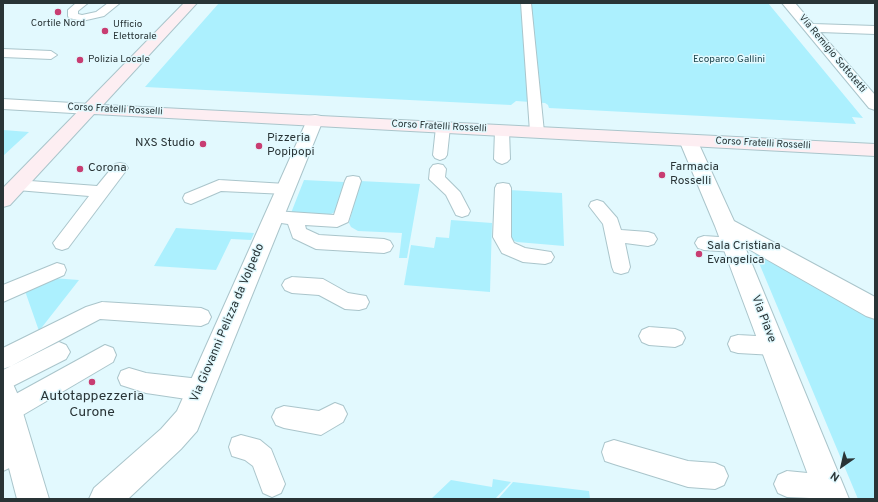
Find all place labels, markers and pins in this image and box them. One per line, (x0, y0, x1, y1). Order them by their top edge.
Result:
marker: Cortile Nord (53, 7, 63, 17)
place label: Cortile Nord (31, 18, 85, 30)
place label: Ufficio Elettorale (113, 19, 157, 42)
marker: Ufficio Elettorale (100, 26, 110, 36)
place label: Polizia Locale (88, 54, 150, 66)
marker: Polizia Locale (75, 55, 85, 65)
place label: Pizzeria Popipopi (267, 132, 314, 160)
place label: NXS Studio (135, 137, 195, 151)
marker: NXS Studio (198, 139, 208, 149)
marker: Pizzeria Popipopi (254, 141, 264, 151)
place label: Farmacia Rosselli (670, 161, 719, 189)
place label: Corona (88, 162, 127, 176)
marker: Corona (75, 164, 85, 174)
marker: Farmacia Rosselli (657, 170, 667, 180)
place label: Sala Cristiana Evangelica (707, 240, 781, 268)
marker: Sala Cristiana Evangelica (694, 249, 704, 259)
marker: Autotappezzeria Curone (87, 377, 97, 387)
place label: Autotappezzeria Curone (40, 389, 144, 422)

